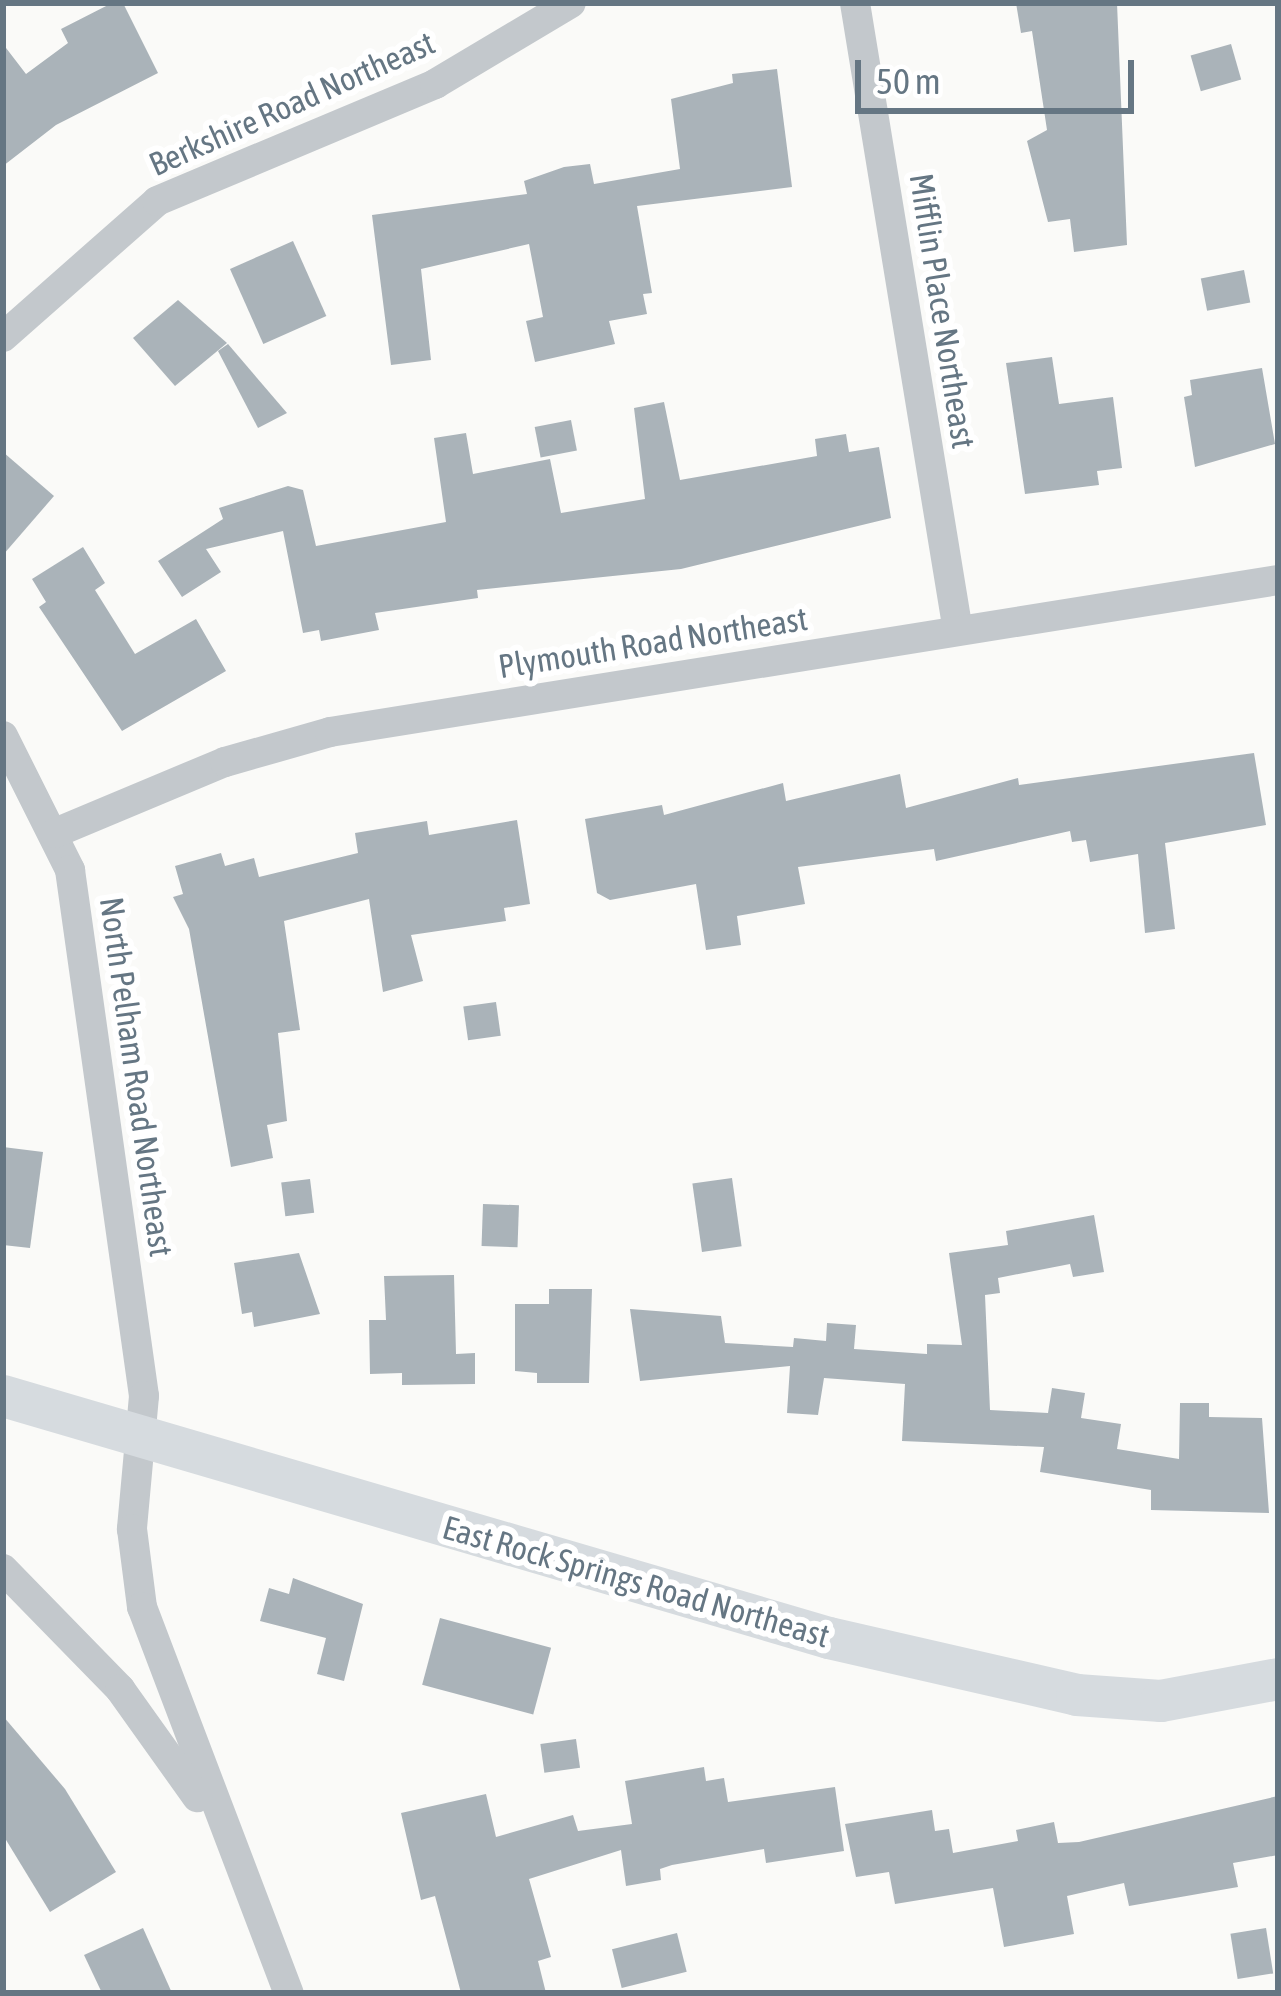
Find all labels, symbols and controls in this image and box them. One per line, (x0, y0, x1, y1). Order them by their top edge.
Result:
street label: Berkshire Road Northeast (143, 23, 441, 185)
scale bar (861, 36, 1140, 110)
text: 50 m (876, 60, 941, 102)
street label: Mifflin Place Northeast (901, 171, 983, 451)
street label: Plymouth Road Northeast (496, 599, 810, 687)
street label: North Pelham Road Northeast (91, 895, 181, 1259)
street label: East Rock Springs Road Northeast (438, 1508, 834, 1656)

